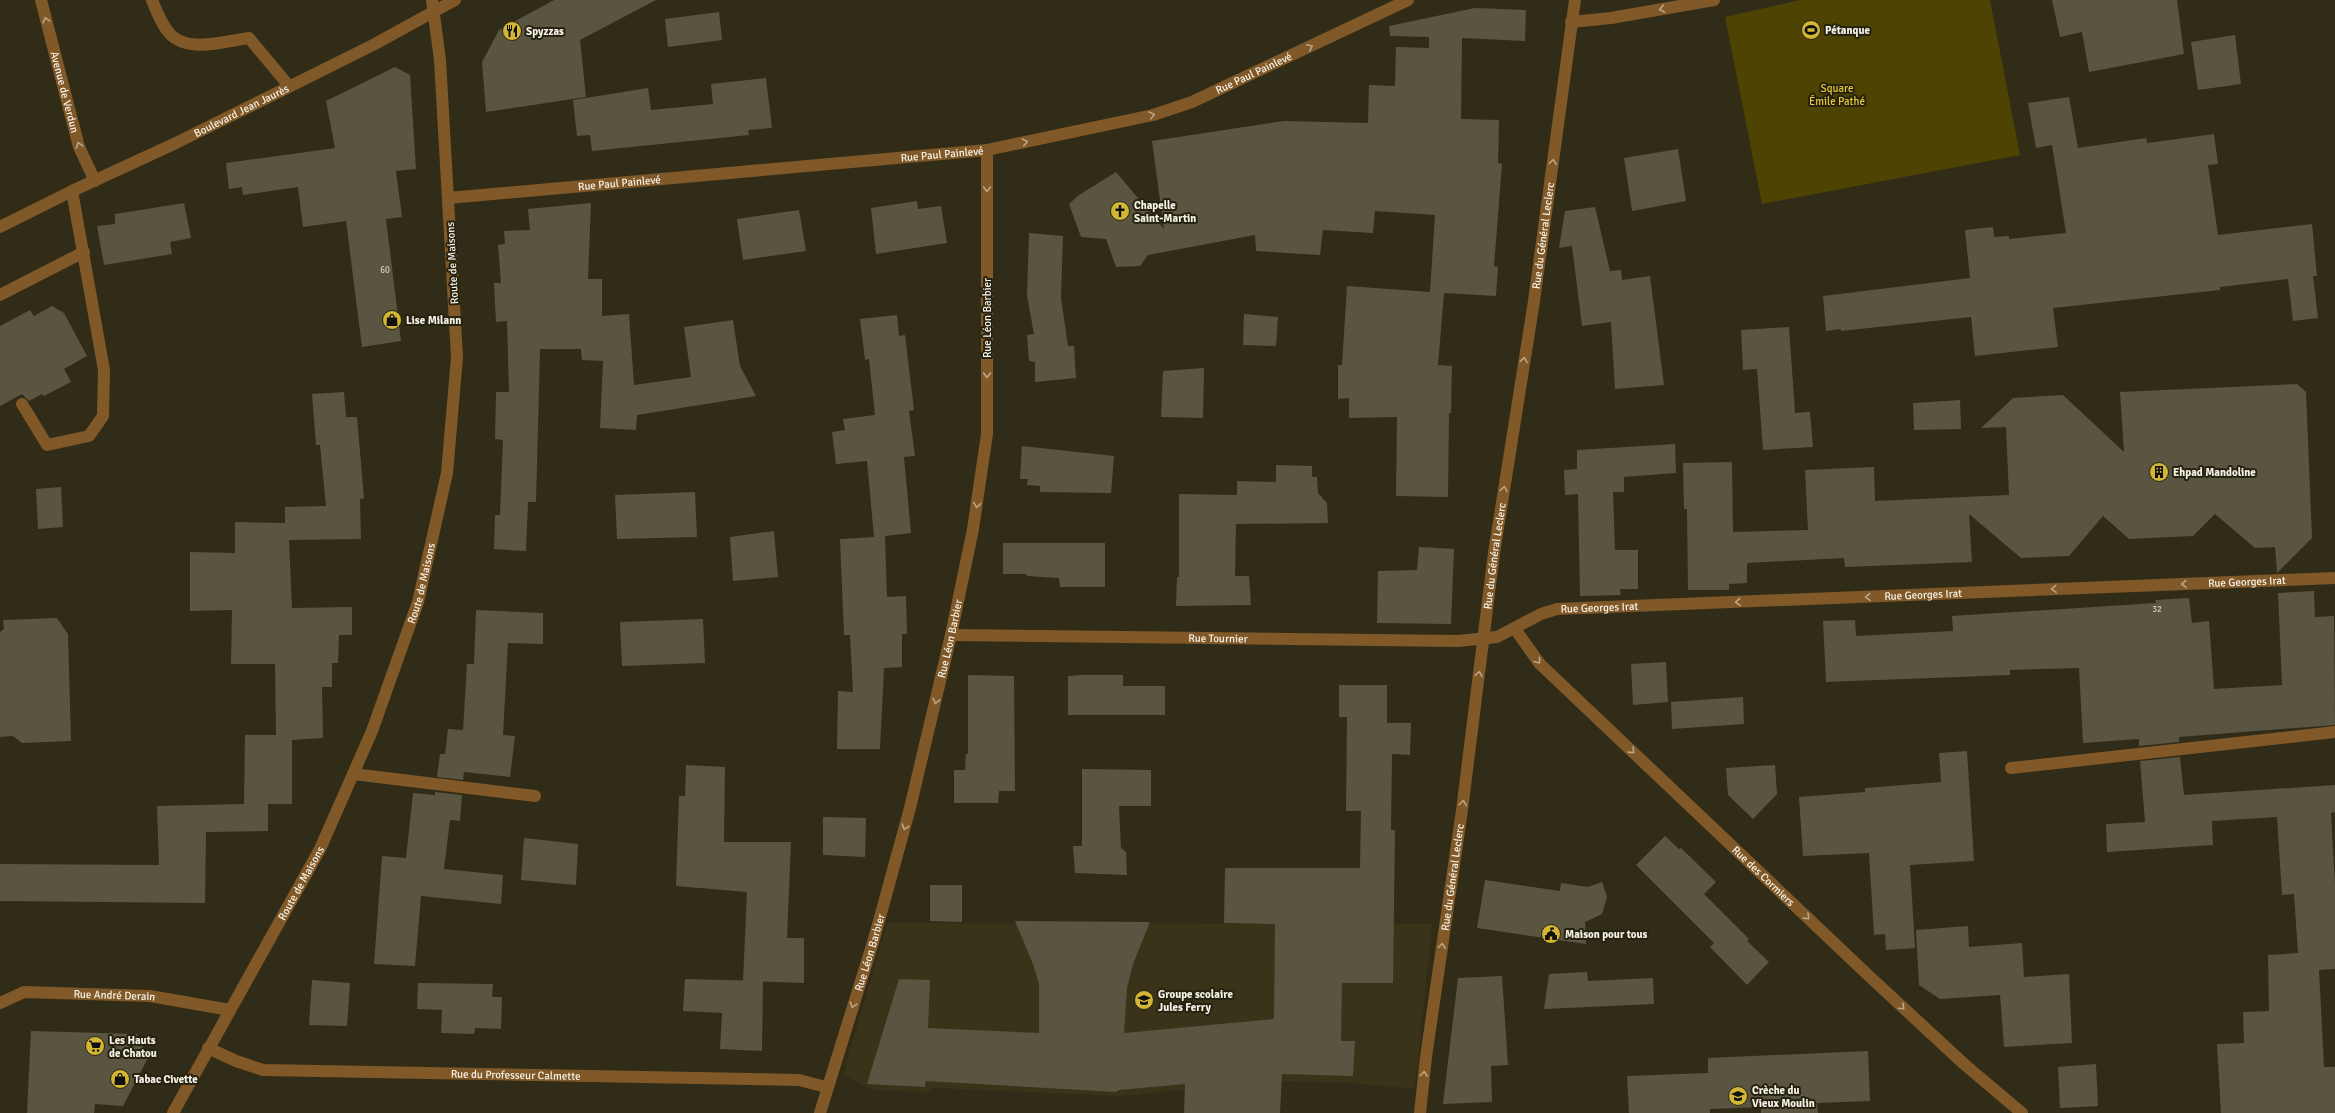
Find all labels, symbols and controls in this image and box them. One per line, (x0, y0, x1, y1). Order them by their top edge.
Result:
one-way arrow (1659, 5, 1665, 13)
one-way arrow (43, 16, 51, 23)
sports icon: Pétanque (1800, 19, 1822, 41)
restaurant icon: Spyzzas (501, 20, 523, 42)
place label: Pétanque (1825, 24, 1870, 37)
place label: Spyzzas (526, 25, 564, 38)
one-way arrow (1306, 44, 1313, 52)
street label: Avenue de Verdun (48, 50, 81, 134)
street label: Rue Paul Painlevé (1213, 50, 1294, 97)
street label: Boulevard Jean Jaurès (192, 82, 291, 140)
park label: Square Émile Pathé (1809, 82, 1865, 108)
one-way arrow (1149, 111, 1156, 119)
one-way arrow (1022, 138, 1028, 147)
one-way arrow (75, 142, 84, 149)
street label: Rue Paul Painlevé (900, 144, 984, 165)
one-way arrow (1548, 159, 1557, 166)
street label: Rue Paul Painlevé (577, 173, 661, 193)
street label: Rue du Général Leclerc (1530, 181, 1557, 290)
one-way arrow (983, 186, 991, 192)
place label: Chapelle Saint-Martin (1134, 199, 1196, 225)
church icon: Chapelle Saint-Martin (1109, 200, 1131, 222)
street label: Route de Maisons (444, 221, 461, 304)
house number: 60 (380, 265, 390, 276)
street label: Rue Léon Barbier (981, 278, 994, 358)
shop icon: Lise Milann (381, 309, 403, 331)
place label: Lise Milann (406, 314, 461, 327)
one-way arrow (1519, 357, 1528, 363)
one-way arrow (983, 372, 991, 378)
building icon: Ehpad Mandoline (2148, 461, 2170, 483)
place label: Ehpad Mandoline (2173, 466, 2256, 479)
one-way arrow (1499, 486, 1508, 492)
one-way arrow (973, 502, 982, 508)
street label: Rue du Général Leclerc (1481, 502, 1509, 610)
street label: Route de Maisons (405, 542, 438, 625)
street label: Rue Georges Irat (2208, 574, 2286, 590)
one-way arrow (2181, 579, 2187, 588)
one-way arrow (2051, 585, 2057, 593)
street label: Rue Georges Irat (1884, 587, 1962, 603)
one-way arrow (1865, 592, 1871, 601)
street label: Rue Léon Barbier (935, 598, 965, 679)
one-way arrow (1735, 598, 1741, 606)
street label: Rue Georges Irat (1560, 600, 1639, 616)
house number: 32 (2152, 604, 2162, 615)
street label: Rue Tournier (1188, 632, 1248, 646)
one-way arrow (1534, 656, 1541, 663)
one-way arrow (1474, 671, 1483, 677)
one-way arrow (932, 697, 940, 704)
one-way arrow (1627, 746, 1635, 754)
one-way arrow (1458, 800, 1467, 806)
one-way arrow (901, 823, 910, 830)
street label: Rue du Général Leclerc (1438, 823, 1467, 932)
street label: Route de Maisons (276, 844, 327, 923)
street label: Rue des Cormiers (1729, 844, 1797, 909)
street label: Rue Léon Barbier (852, 912, 888, 993)
one-way arrow (1802, 913, 1810, 920)
public building icon: Maison pour tous (1540, 923, 1562, 945)
place label: Maison pour tous (1565, 928, 1647, 941)
one-way arrow (1437, 942, 1446, 949)
street label: Rue André Derain (73, 988, 156, 1004)
place label: Groupe scolaire Jules Ferry (1158, 988, 1233, 1014)
school or university icon: Groupe scolaire Jules Ferry (1133, 989, 1155, 1011)
one-way arrow (849, 1002, 858, 1009)
one-way arrow (1897, 1002, 1905, 1009)
place label: Les Hauts de Chatou (109, 1034, 157, 1060)
supermarket icon: Les Hauts de Chatou (84, 1035, 106, 1057)
shop icon: Tabac Civette (109, 1068, 131, 1090)
street label: Rue du Professeur Calmette (451, 1068, 581, 1083)
one-way arrow (1419, 1071, 1428, 1077)
place label: Tabac Civette (134, 1073, 198, 1086)
place label: Crèche du Vieux Moulin (1752, 1084, 1815, 1110)
school or university icon: Crèche du Vieux Moulin (1727, 1085, 1749, 1107)

